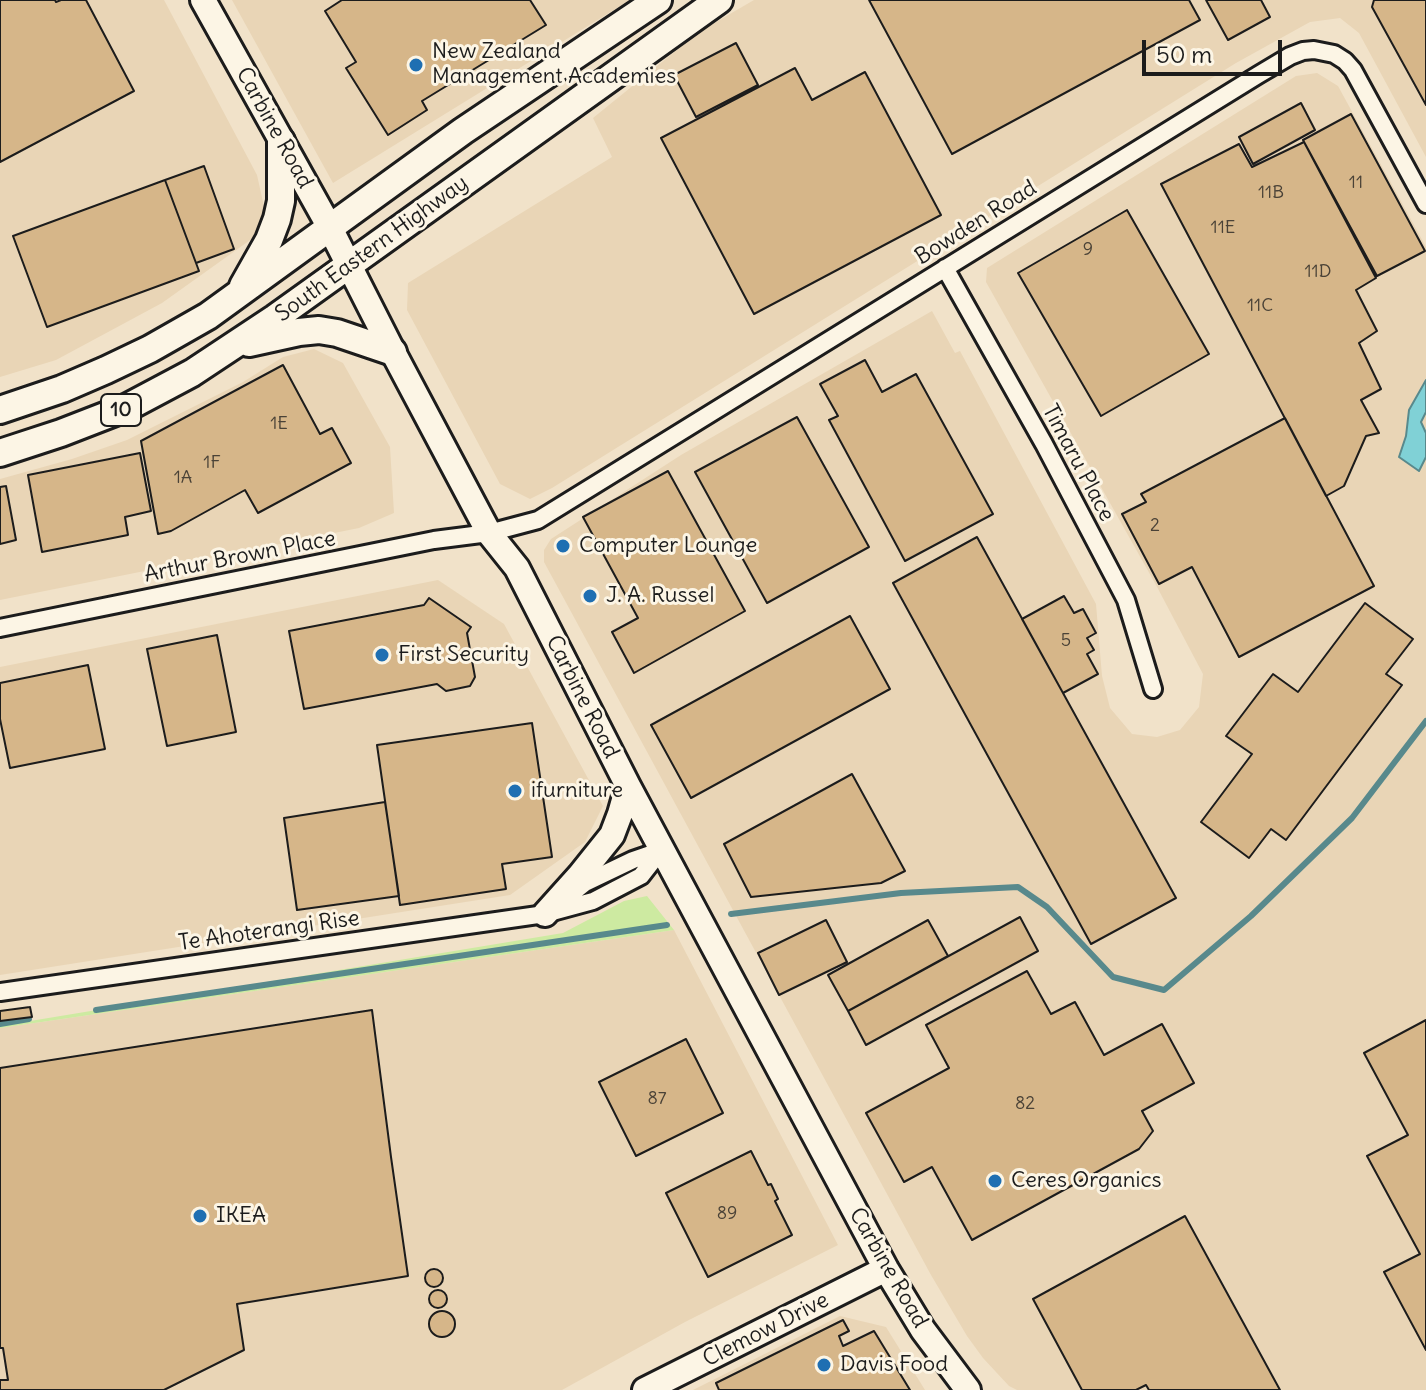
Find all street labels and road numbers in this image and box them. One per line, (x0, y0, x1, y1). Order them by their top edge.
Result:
street label: Carbine Road (230, 63, 318, 193)
street label: South Eastern Highway (271, 170, 473, 328)
street label: Bowden Road (910, 175, 1042, 271)
road number: 10 (101, 394, 141, 426)
street label: Timaru Place (1036, 400, 1120, 526)
street label: Arthur Brown Place (142, 526, 338, 588)
street label: Carbine Road (540, 631, 624, 763)
street label: Te Ahoterangi Rise (177, 905, 361, 957)
street label: Carbine Road (843, 1203, 933, 1333)
street label: Clemow Drive (699, 1287, 833, 1373)

